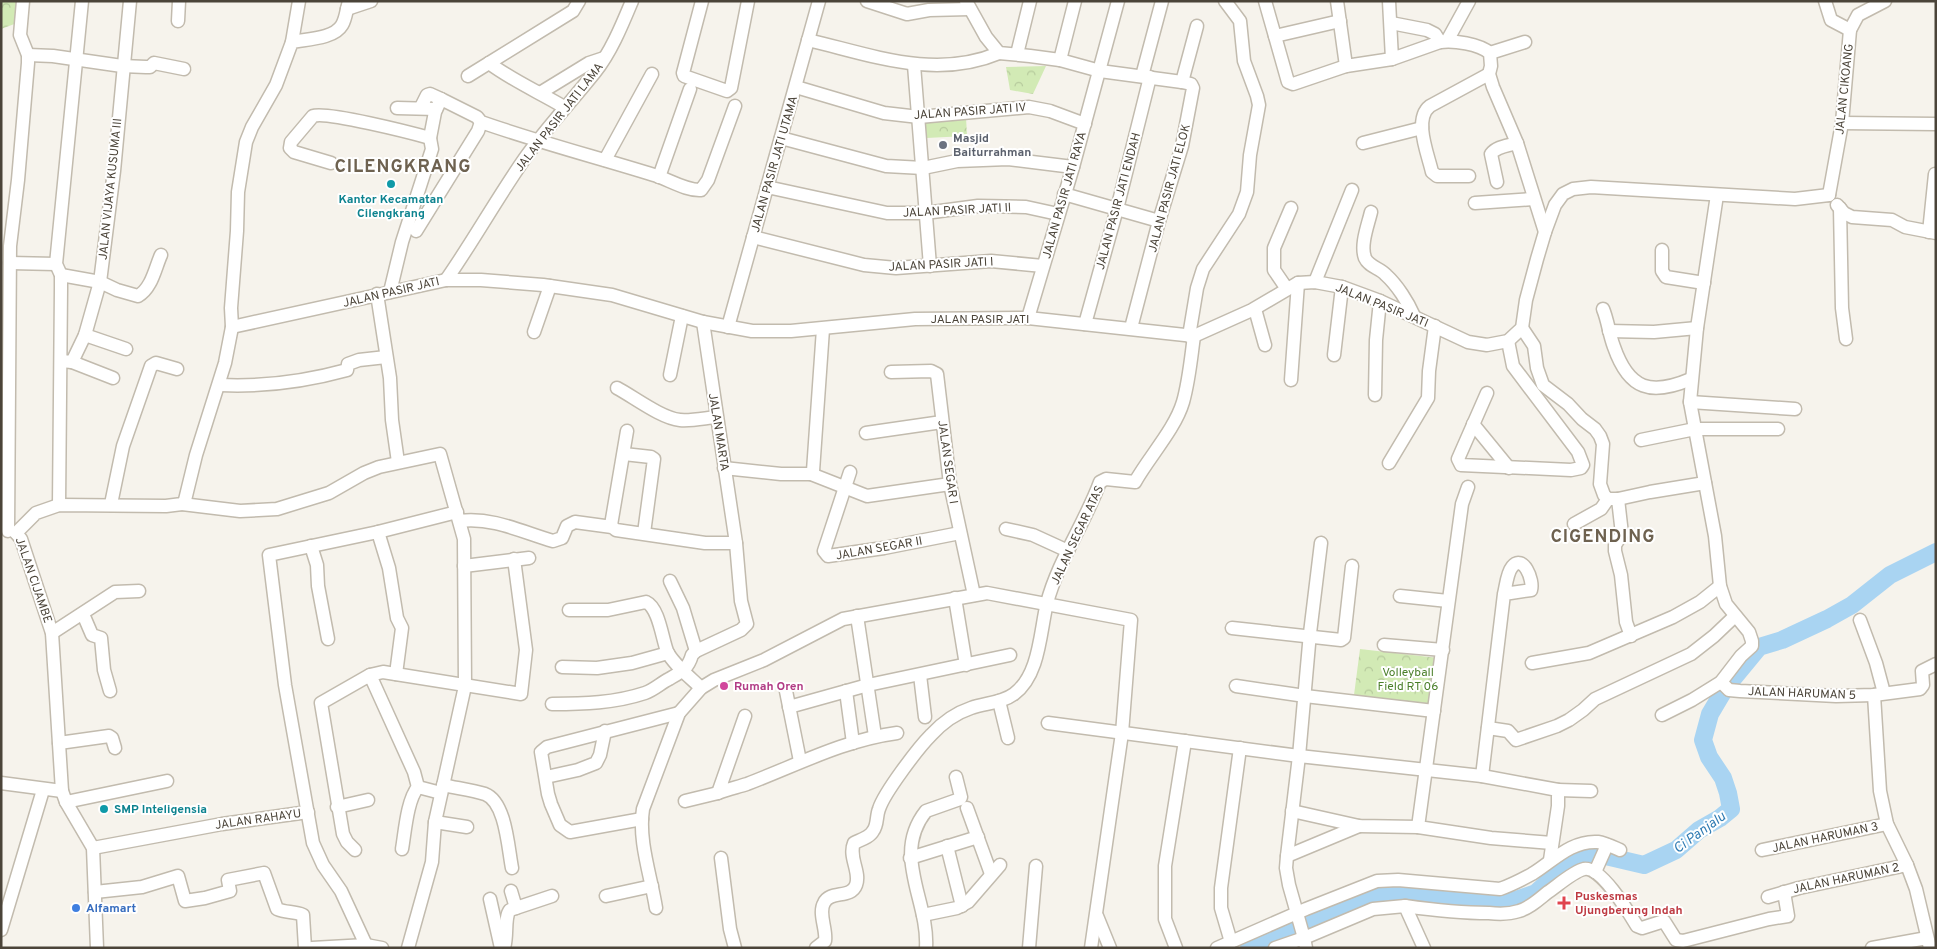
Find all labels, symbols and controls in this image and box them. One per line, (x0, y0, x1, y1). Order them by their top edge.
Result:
street label: JALAN CIKOANG (1832, 43, 1858, 135)
street label: JALAN PASIR JATI LAMA (512, 60, 607, 175)
street label: JALAN PASIR JATI UTAMA (748, 94, 802, 234)
street label: JALAN PASIR JATI IV (913, 100, 1027, 124)
street label: JALAN VIJAYA KUSUMA III (96, 117, 126, 261)
street label: JALAN PASIR JATI ELOK (1145, 122, 1195, 254)
street label: JALAN PASIR JATI RAYA (1039, 130, 1091, 261)
place label: Masjid Baiturrahman (953, 131, 1031, 161)
street label: JALAN PASIR JATI ENDAH (1093, 131, 1145, 272)
marker: Masjid Baiturrahman (937, 139, 949, 151)
district label: CILENGKRANG (335, 156, 471, 179)
marker: Kantor Kecamatan Cilengkrang (385, 178, 397, 190)
place label: Kantor Kecamatan Cilengkrang (339, 192, 443, 222)
street label: JALAN PASIR JATI II (902, 200, 1012, 222)
street label: JALAN PASIR JATI I (888, 254, 994, 276)
street label: JALAN PASIR JATI (341, 274, 441, 312)
street label: JALAN PASIR JATI (1333, 280, 1430, 332)
street label: JALAN PASIR JATI (931, 312, 1029, 328)
street label: JALAN MARTA (704, 392, 732, 472)
street label: JALAN SEGAR I (933, 419, 961, 505)
street label: JALAN SEGAR ATAS (1048, 483, 1108, 588)
district label: CIGENDING (1550, 526, 1656, 549)
street label: JALAN SEGAR II (835, 533, 924, 564)
street label: JALAN CIJAMBE (11, 535, 55, 625)
park label: Volleyball Field RT 06 (1378, 665, 1438, 695)
place label: Rumah Oren (734, 679, 804, 695)
marker: Rumah Oren (718, 680, 730, 692)
street label: JALAN HARUMAN 5 (1748, 684, 1856, 704)
place label: SMP Inteligensia (114, 802, 207, 818)
marker: SMP Inteligensia (98, 803, 110, 815)
street label: JALAN RAHAYU (214, 806, 302, 834)
water label: Ci Panjalu (1670, 808, 1730, 858)
street label: JALAN HARUMAN 3 (1771, 819, 1880, 857)
street label: JALAN HARUMAN 2 (1792, 860, 1901, 898)
place label: Puskesmas Ujungberung Indah (1575, 889, 1683, 919)
marker: Puskesmas Ujungberung Indah (1557, 896, 1571, 910)
place label: Alfamart (86, 901, 136, 917)
marker: Alfamart (70, 902, 82, 914)

